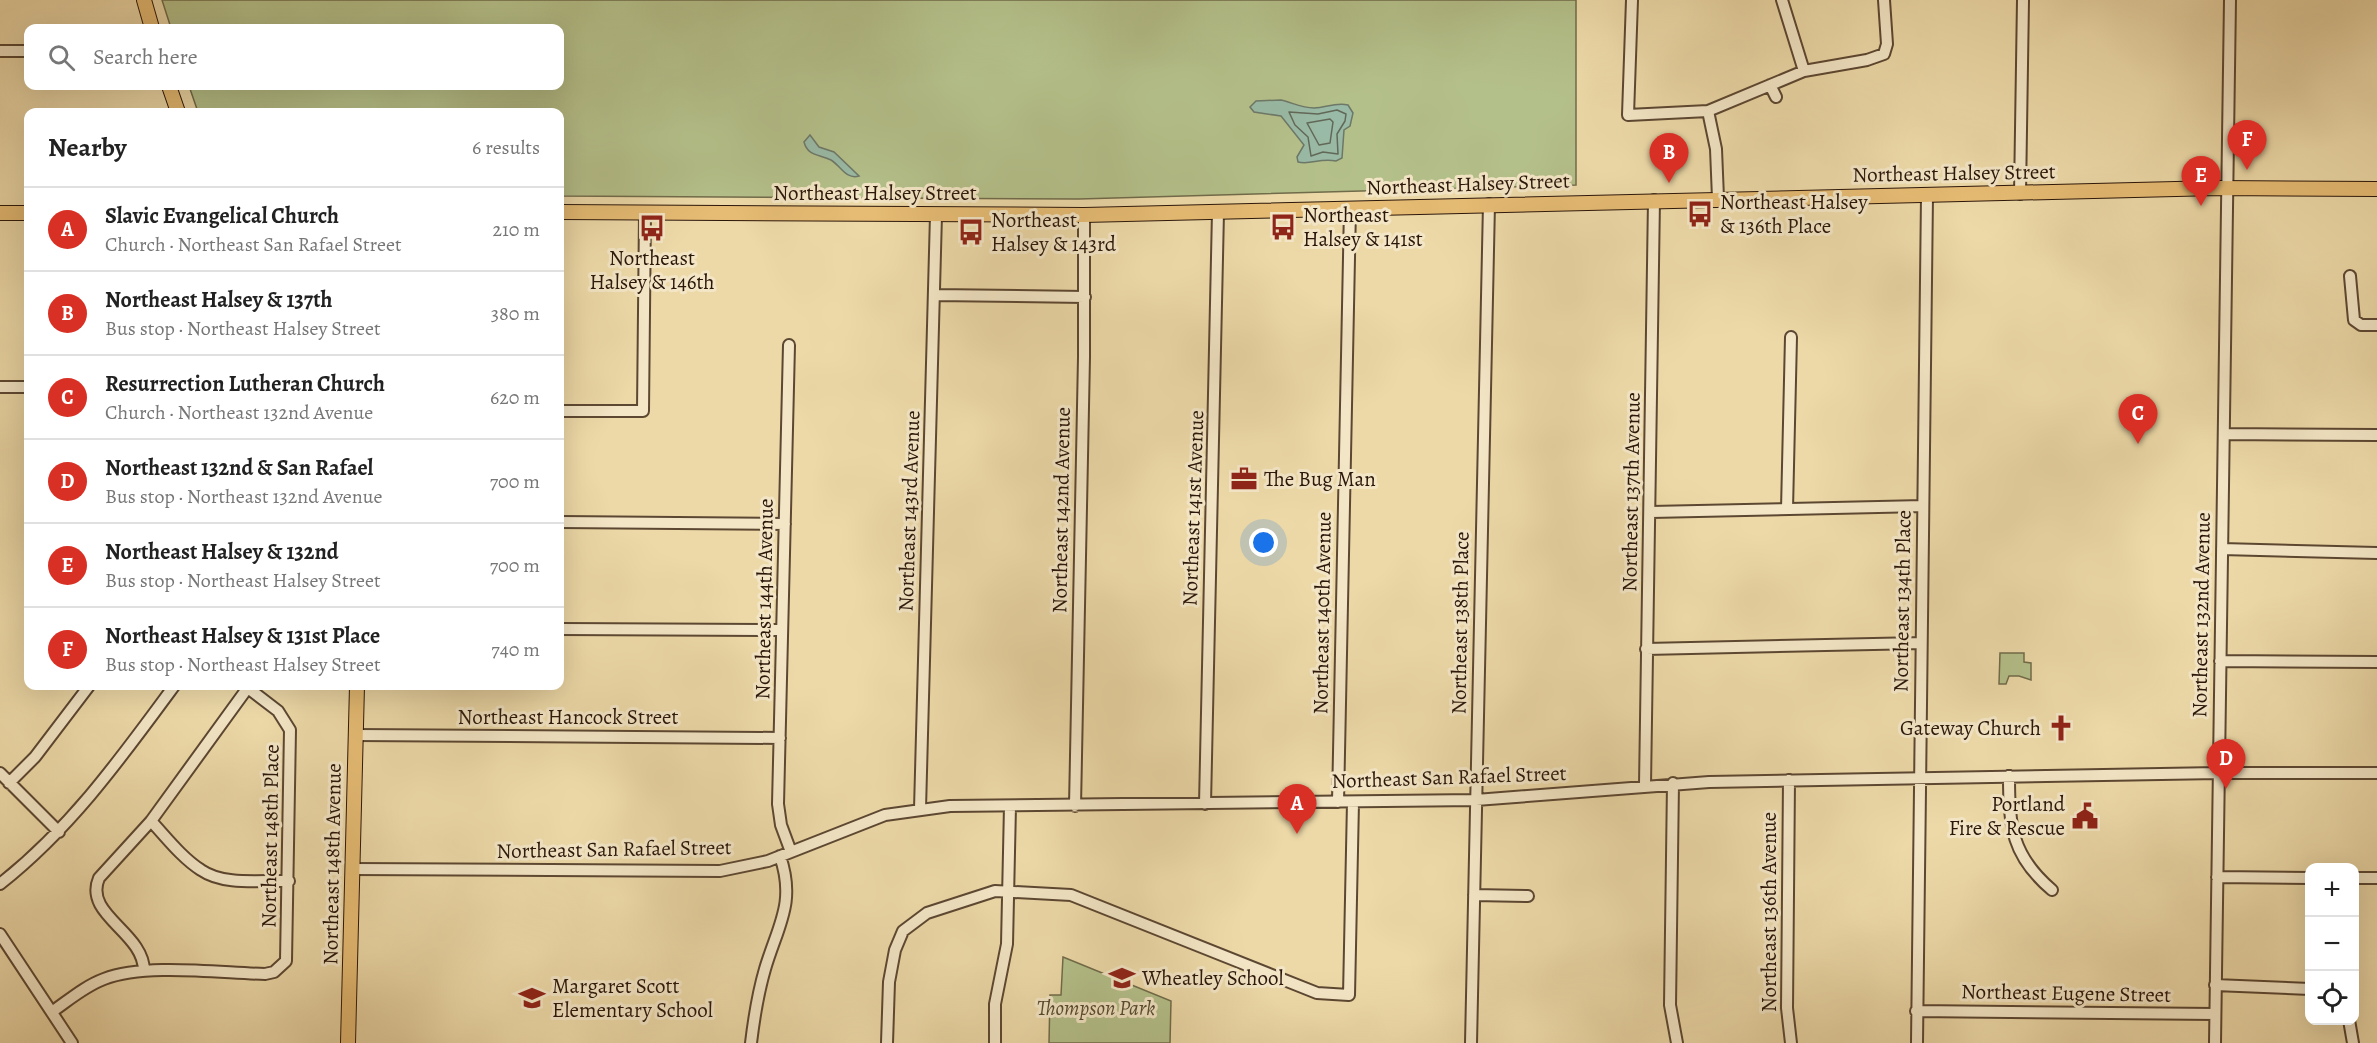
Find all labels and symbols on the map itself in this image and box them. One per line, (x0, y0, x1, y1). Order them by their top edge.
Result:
pin: F (2228, 120, 2266, 170)
pin: B (1650, 134, 1688, 183)
pin: E (2182, 156, 2220, 206)
street label: Northeast Halsey Street (1852, 157, 2056, 189)
street label: Northeast Halsey Street (1366, 166, 1570, 202)
street label: Northeast Halsey Street (773, 179, 977, 207)
place label: Northeast Halsey & 136th Place (1720, 188, 1868, 240)
bus stop icon: Northeast Halsey & 136th Place (1685, 199, 1715, 229)
place label: Northeast Halsey & 141st (1303, 201, 1423, 253)
place label: Northeast Halsey & 143rd (991, 206, 1117, 258)
bus stop icon: Northeast Halsey & 141st (1268, 212, 1298, 242)
bus stop icon: Northeast Halsey & 146th (637, 213, 667, 243)
bus stop icon: Northeast Halsey & 143rd (956, 217, 986, 247)
place label: Northeast Halsey & 146th (589, 244, 715, 296)
street label: Northeast 137th Avenue (1615, 392, 1647, 592)
pin: C (2118, 394, 2158, 444)
street label: Northeast 142nd Avenue (1045, 407, 1077, 613)
street label: Northeast 143rd Avenue (891, 410, 927, 612)
street label: Northeast 141st Avenue (1176, 410, 1210, 606)
office icon: The Bug Man (1229, 464, 1259, 494)
place label: The Bug Man (1264, 465, 1376, 493)
street label: Northeast 144th Avenue (748, 498, 780, 700)
street label: Northeast 134th Place (1886, 510, 1918, 692)
street label: Northeast 140th Avenue (1306, 511, 1338, 715)
street label: Northeast 132nd Avenue (2185, 512, 2217, 718)
your location (1249, 528, 1278, 557)
street label: Northeast 138th Place (1444, 531, 1476, 715)
street label: Northeast Hancock Street (458, 703, 679, 731)
church icon: Gateway Church (2046, 713, 2076, 743)
place label: Gateway Church (1900, 714, 2041, 742)
pin: D (2206, 740, 2246, 789)
street label: Northeast 148th Place (254, 744, 286, 928)
street label: Northeast San Rafael Street (1331, 759, 1567, 795)
street label: Northeast 148th Avenue (316, 763, 348, 965)
pin: A (1278, 784, 1316, 834)
place label: Portland Fire & Rescue (1949, 790, 2066, 842)
public building icon: Portland Fire & Rescue (2070, 801, 2100, 831)
street label: Northeast 136th Avenue (1755, 812, 1783, 1012)
street label: Northeast San Rafael Street (496, 833, 732, 865)
school or university icon: Wheatley School (1107, 963, 1137, 993)
place label: Wheatley School (1141, 964, 1284, 992)
place label: Margaret Scott Elementary School (552, 972, 713, 1024)
street label: Northeast Eugene Street (1961, 977, 2171, 1009)
school or university icon: Margaret Scott Elementary School (517, 983, 547, 1013)
park label: Thompson Park (1037, 994, 1155, 1022)

